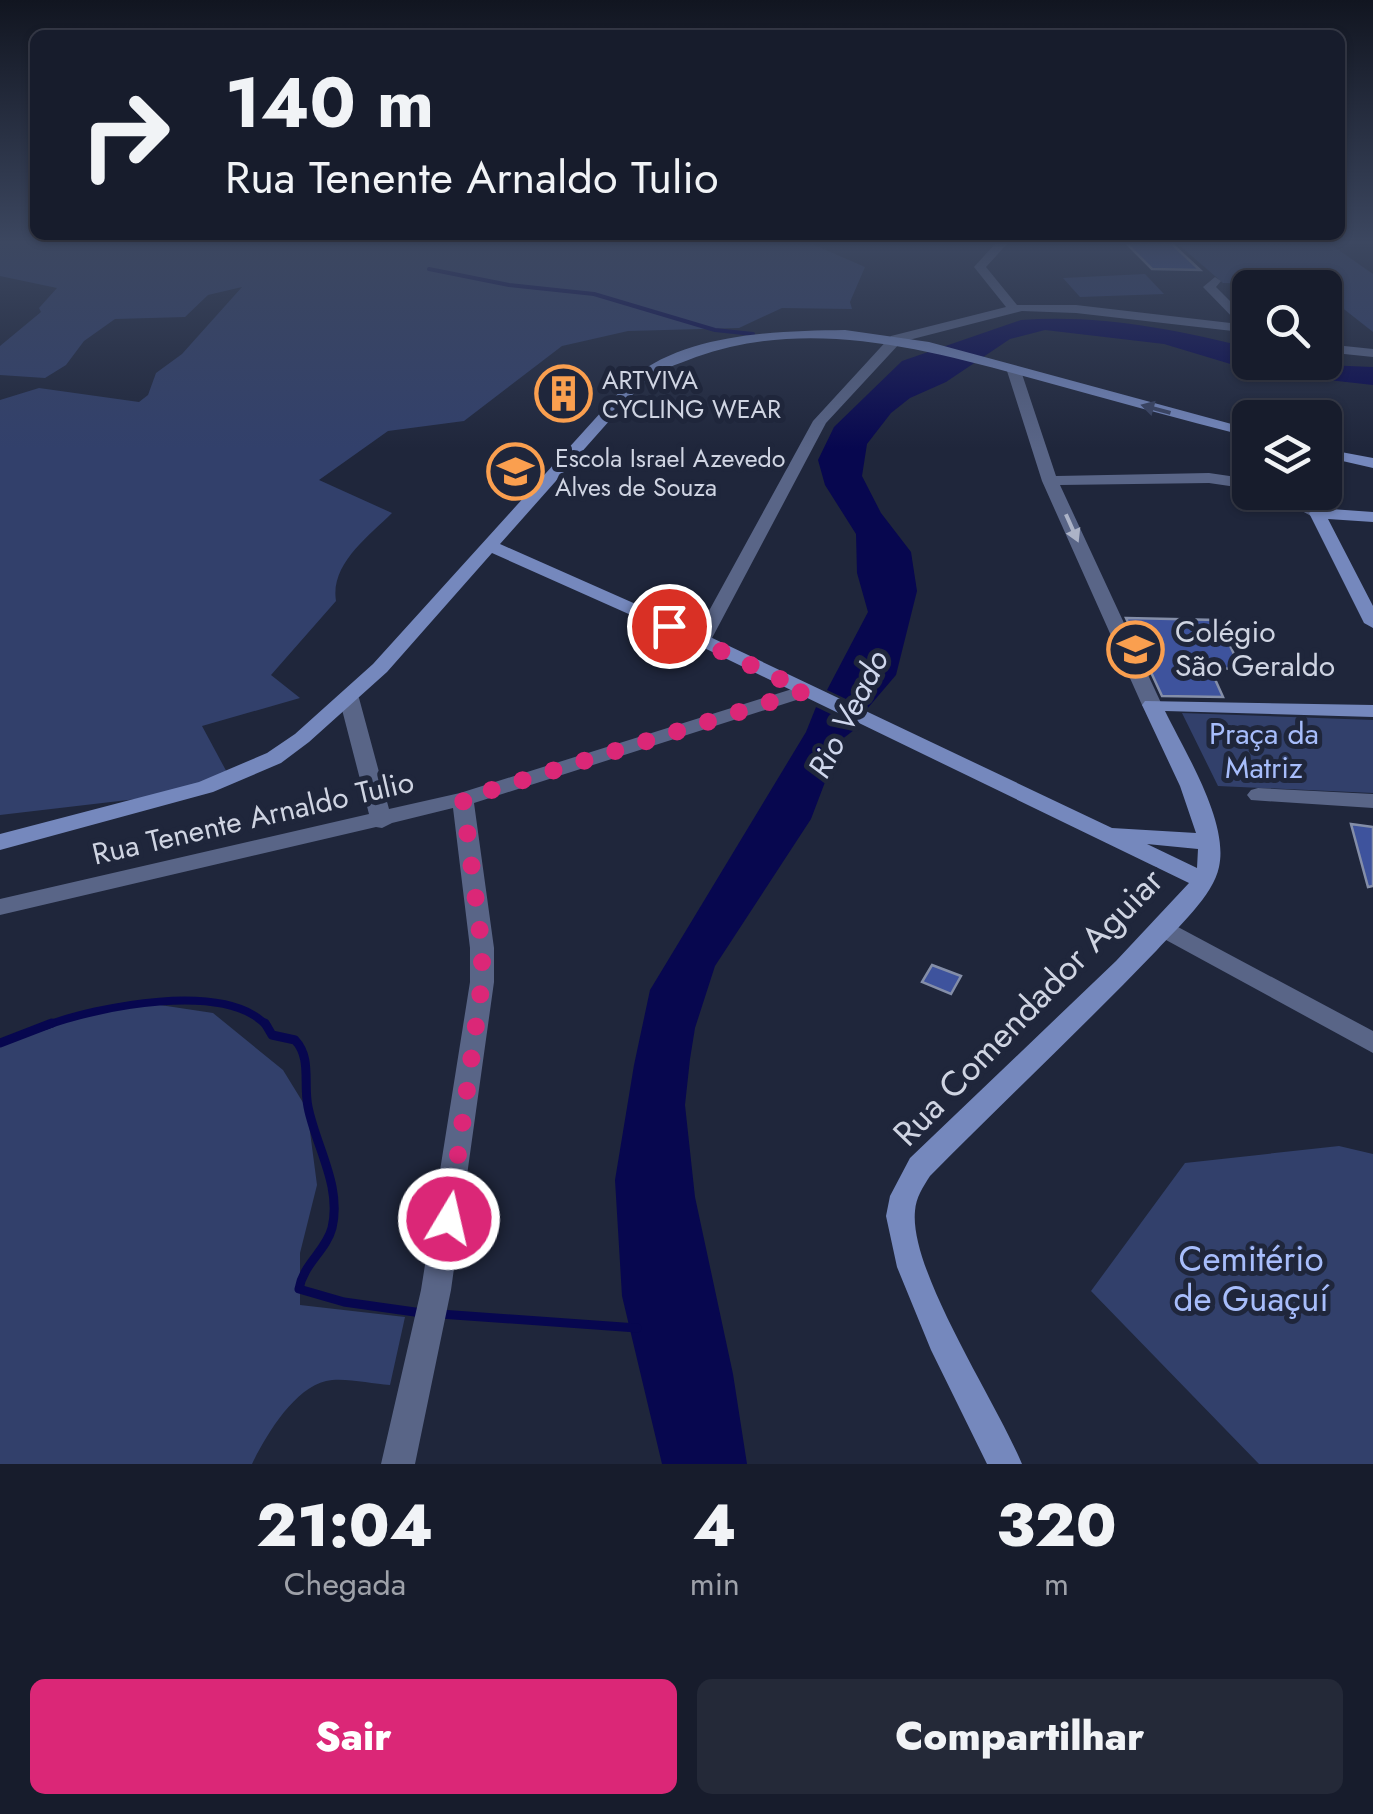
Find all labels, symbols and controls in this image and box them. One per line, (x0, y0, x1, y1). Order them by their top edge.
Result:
text: 140 m (225, 52, 434, 153)
icon: right (60, 70, 190, 200)
text: Rua Tenente Arnaldo Tulio (225, 145, 719, 210)
map controls (1232, 270, 1342, 510)
button: search (1232, 270, 1342, 380)
place label: ARTVIVA CYCLING WEAR (602, 362, 781, 427)
building icon: ARTVIVA CYCLING WEAR (533, 364, 593, 424)
one-way arrow (1140, 400, 1171, 416)
button: layers (1232, 400, 1342, 510)
place label: Escola Israel Azevedo Alves de Souza (555, 440, 785, 505)
school or university icon: Escola Israel Azevedo Alves de Souza (486, 442, 546, 502)
one-way arrow (1064, 513, 1080, 543)
pin (627, 584, 712, 669)
icon: arrive (642, 599, 697, 654)
place label: Colégio São Geraldo (1175, 610, 1335, 687)
school or university icon: Colégio São Geraldo (1106, 619, 1166, 679)
water label: Rio Veado (796, 642, 900, 786)
park label: Praça da Matriz (1209, 712, 1319, 789)
street label: Rua Tenente Arnaldo Tulio (88, 760, 418, 875)
street label: Rua Comendador Aguiar (882, 857, 1174, 1157)
position arrow (397, 1167, 501, 1271)
park label: Cemitério de Guaçuí (1173, 1234, 1330, 1324)
text: 21:04 (256, 1482, 433, 1569)
text: 4 (693, 1482, 737, 1569)
text: 320 (996, 1482, 1117, 1569)
text: Chegada (284, 1561, 406, 1607)
text: min (690, 1561, 740, 1607)
text: m (1044, 1561, 1069, 1607)
button: Sair (30, 1679, 677, 1794)
button: Compartilhar (697, 1679, 1343, 1794)

